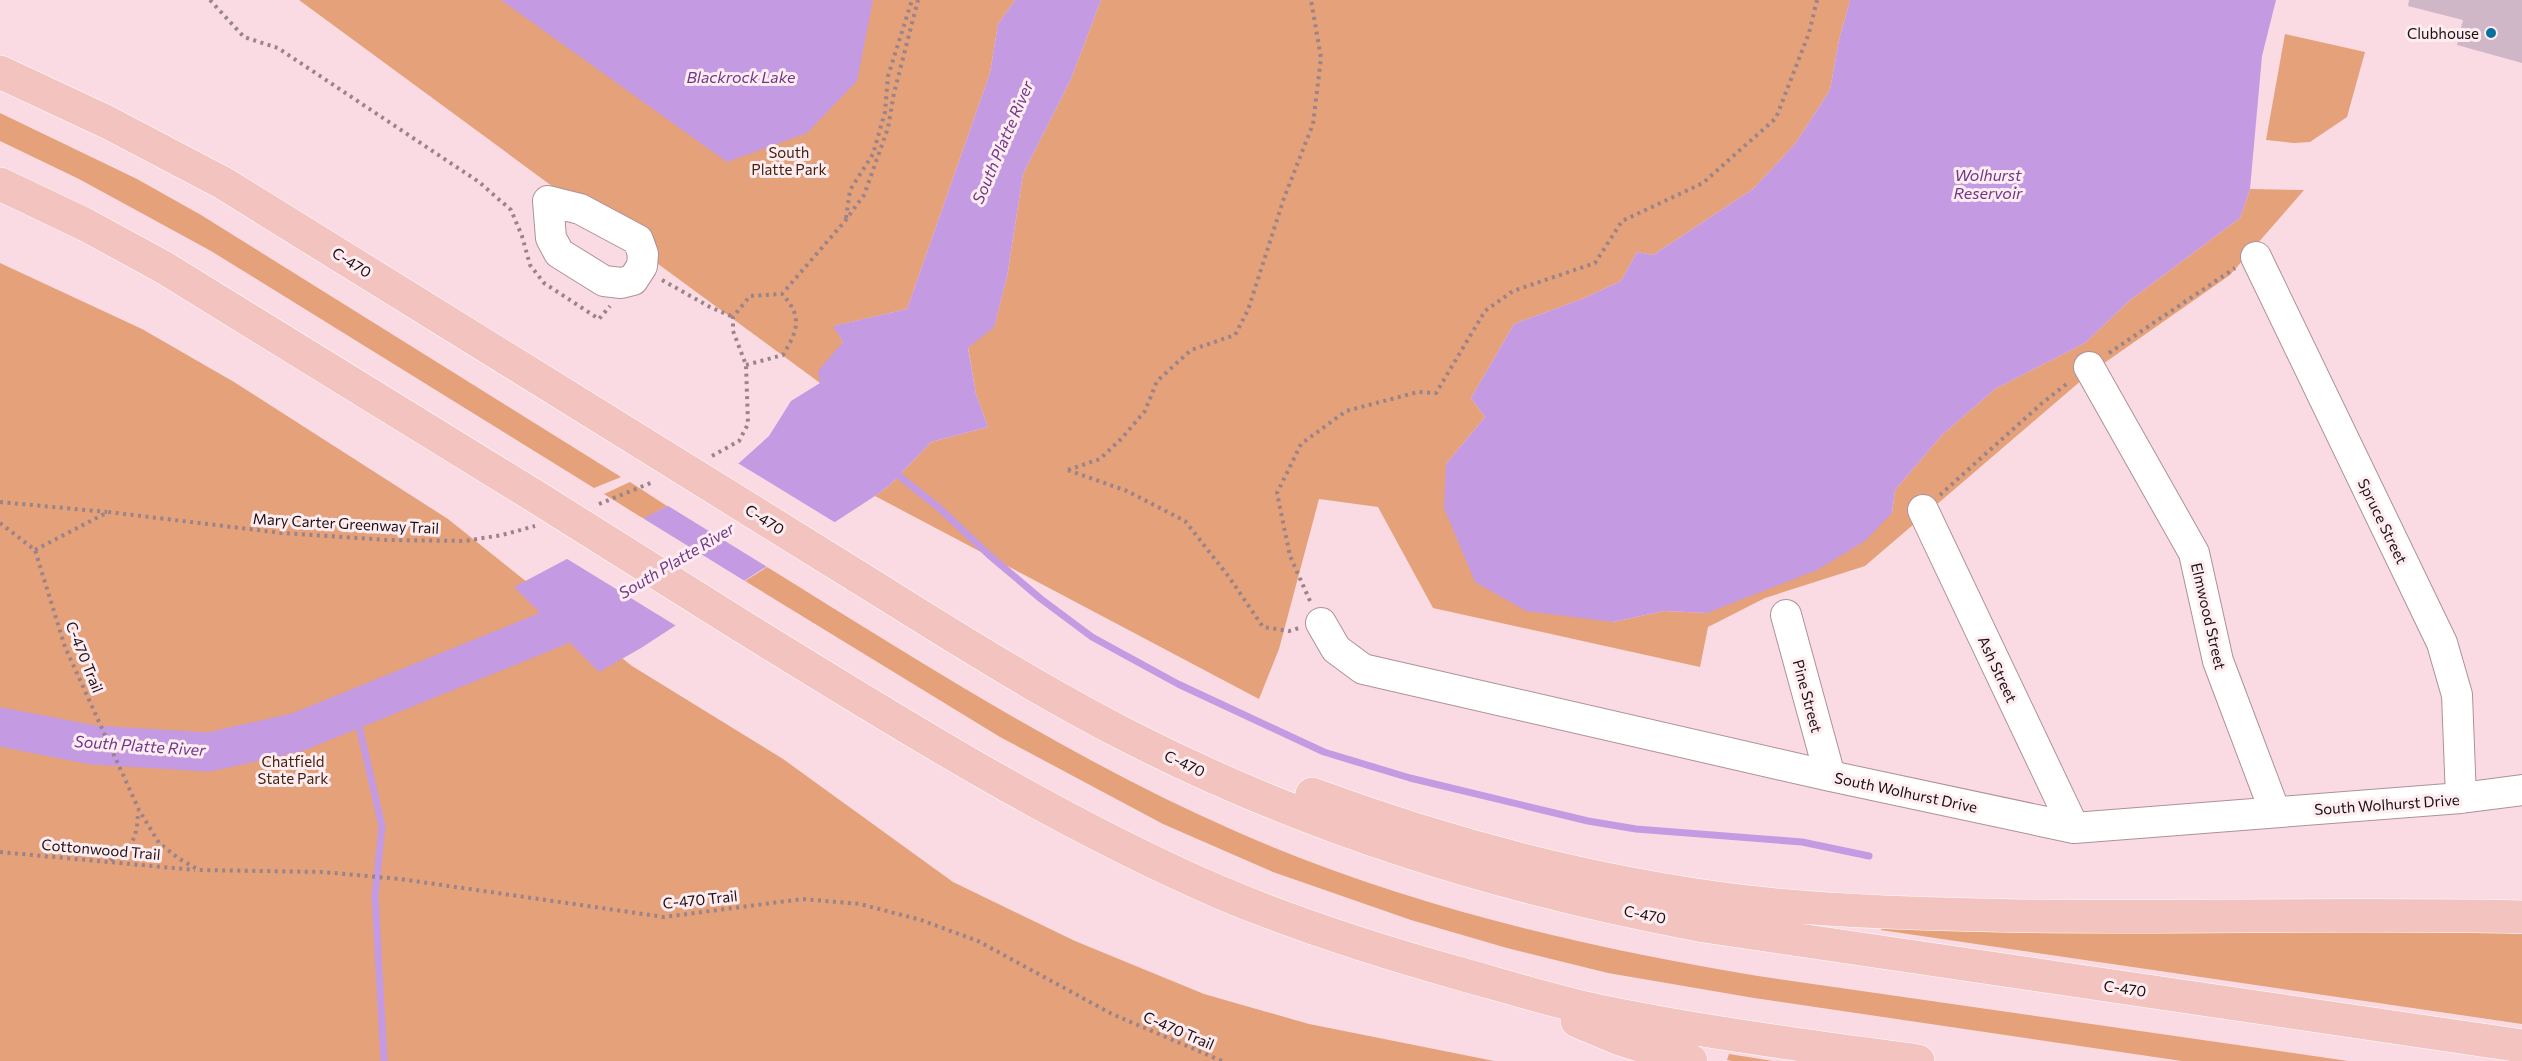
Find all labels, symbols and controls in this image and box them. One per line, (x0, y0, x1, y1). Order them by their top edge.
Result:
place label: Clubhouse (2407, 24, 2479, 42)
marker: Clubhouse (2484, 26, 2498, 40)
water label: Blackrock Lake (687, 67, 796, 86)
water label: South Platte River (968, 77, 1037, 206)
park label: South Platte Park (751, 143, 827, 178)
water label: Wolhurst Reservoir (1954, 165, 2023, 202)
street label: C-470 (329, 243, 375, 281)
street label: Spruce Street (2355, 475, 2411, 567)
street label: C-470 (742, 500, 788, 538)
street label: Mary Carter Greenway Trail (252, 509, 440, 537)
water label: South Platte River (615, 518, 738, 602)
street label: Elmwood Street (2188, 561, 2230, 671)
street label: C-470 Trail (63, 619, 107, 695)
street label: Ash Street (1975, 633, 2021, 705)
street label: Pine Street (1790, 657, 1826, 735)
water label: South Platte River (74, 731, 207, 759)
street label: C-470 (1162, 746, 1208, 780)
park label: Chatfield State Park (258, 752, 328, 787)
street label: South Wolhurst Drive (1833, 768, 1979, 816)
street label: South Wolhurst Drive (2314, 790, 2460, 818)
street label: Cottonwood Trail (41, 835, 161, 863)
street label: C-470 Trail (662, 886, 738, 912)
street label: C-470 (1622, 901, 1668, 927)
street label: C-470 (2103, 976, 2147, 1000)
street label: C-470 Trail (1141, 1007, 1217, 1053)

